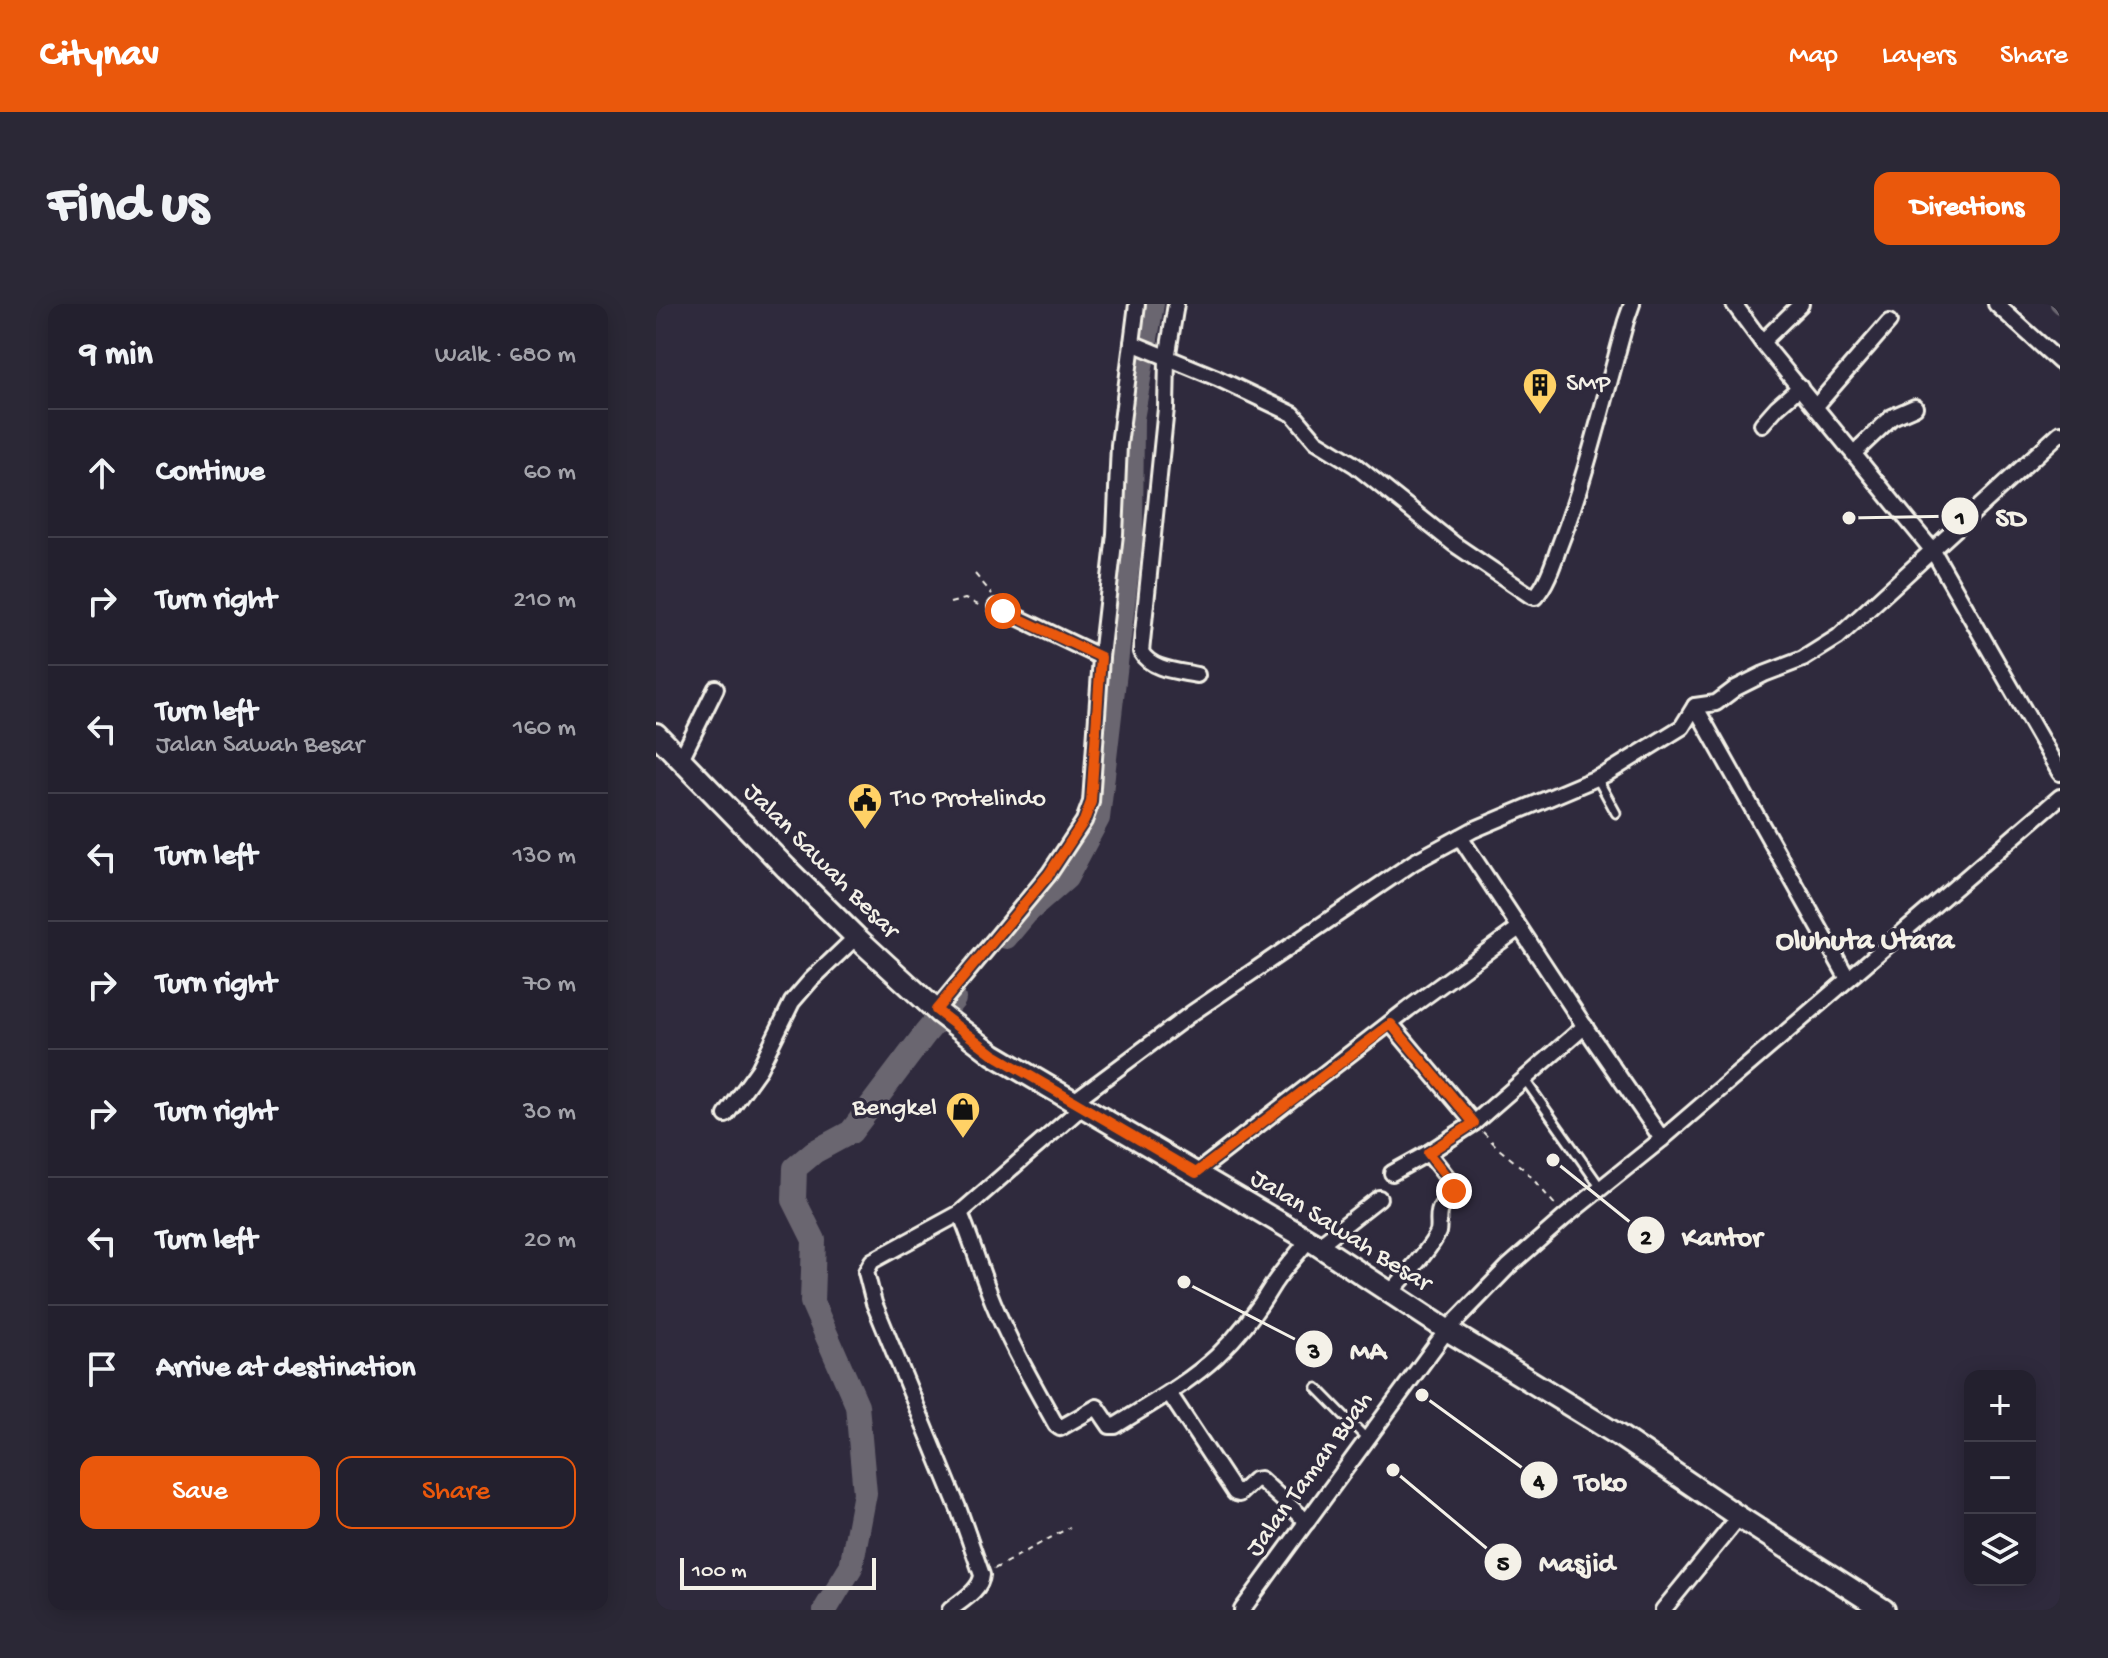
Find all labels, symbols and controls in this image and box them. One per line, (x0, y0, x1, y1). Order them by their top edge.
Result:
text: Citynav (40, 34, 159, 78)
text: Map (1789, 40, 1838, 73)
text: Layers (1882, 40, 1956, 73)
text: Share (2000, 40, 2068, 73)
button: Directions (1874, 172, 2060, 245)
text: Find us (48, 175, 208, 241)
text: 9 min (80, 336, 153, 376)
text: Walk · 680 m (435, 341, 576, 372)
building icon: SMP (1521, 366, 1559, 416)
place label: SMP (1566, 370, 1611, 401)
icon: ahead (80, 451, 124, 495)
text: Continue (156, 456, 265, 491)
text: 60 m (523, 458, 576, 489)
callout: SD (1940, 490, 2043, 542)
text: SD (1995, 504, 2027, 537)
text: 1 (1954, 505, 1965, 534)
icon: right (80, 579, 124, 623)
text: Turn right (156, 584, 276, 619)
text: 210 m (513, 586, 576, 617)
route start (985, 593, 1021, 629)
text: Turn left (156, 696, 257, 731)
icon: left (80, 707, 124, 751)
text: 160 m (513, 714, 576, 745)
text: Jalan Sawah Besar (156, 731, 364, 762)
street label: Jalan Sawah Besar (736, 778, 906, 948)
public building icon: T10 Protelindo (846, 781, 884, 831)
place label: T10 Protelindo (889, 785, 1046, 816)
icon: left (80, 835, 124, 879)
text: Turn left (156, 840, 257, 875)
text: 130 m (513, 842, 576, 873)
district label: Oluhuta Utara (1776, 925, 1956, 960)
icon: right (80, 963, 124, 1007)
text: Turn right (156, 968, 276, 1003)
text: 70 m (523, 970, 576, 1001)
shop icon: Bengkel (944, 1090, 982, 1140)
icon: right (80, 1091, 124, 1135)
place label: Bengkel (851, 1094, 937, 1125)
text: Turn right (156, 1096, 276, 1131)
text: 30 m (523, 1098, 576, 1129)
street label: Jalan Sawah Besar (1244, 1164, 1439, 1302)
route end (1436, 1173, 1472, 1209)
callout: Kantor (1626, 1209, 1778, 1261)
icon: left (80, 1219, 124, 1263)
text: Kantor (1681, 1223, 1765, 1256)
text: Turn left (156, 1224, 257, 1259)
text: 2 (1640, 1225, 1652, 1254)
text: 20 m (524, 1226, 576, 1257)
callout: MA (1294, 1323, 1402, 1375)
text: MA (1350, 1337, 1388, 1370)
text: 3 (1307, 1339, 1320, 1368)
icon: arrive (80, 1347, 124, 1391)
text: Arrive at destination (156, 1352, 416, 1387)
map controls (1964, 1370, 2036, 1586)
button: + (1964, 1370, 2036, 1442)
street label: Jalan Taman Buah (1241, 1386, 1381, 1564)
button: − (1964, 1442, 2036, 1514)
callout: Toko (1519, 1454, 1644, 1506)
button: Save (80, 1456, 320, 1529)
button: Share (336, 1456, 576, 1529)
text: Toko (1573, 1468, 1628, 1501)
text: 4 (1532, 1469, 1545, 1498)
button: layers (1964, 1514, 2036, 1586)
callout: Masjid (1483, 1536, 1631, 1588)
text: Masjid (1539, 1549, 1618, 1582)
text: 5 (1497, 1551, 1510, 1580)
scale bar (680, 1554, 876, 1590)
text: 100 m (692, 1559, 747, 1585)

